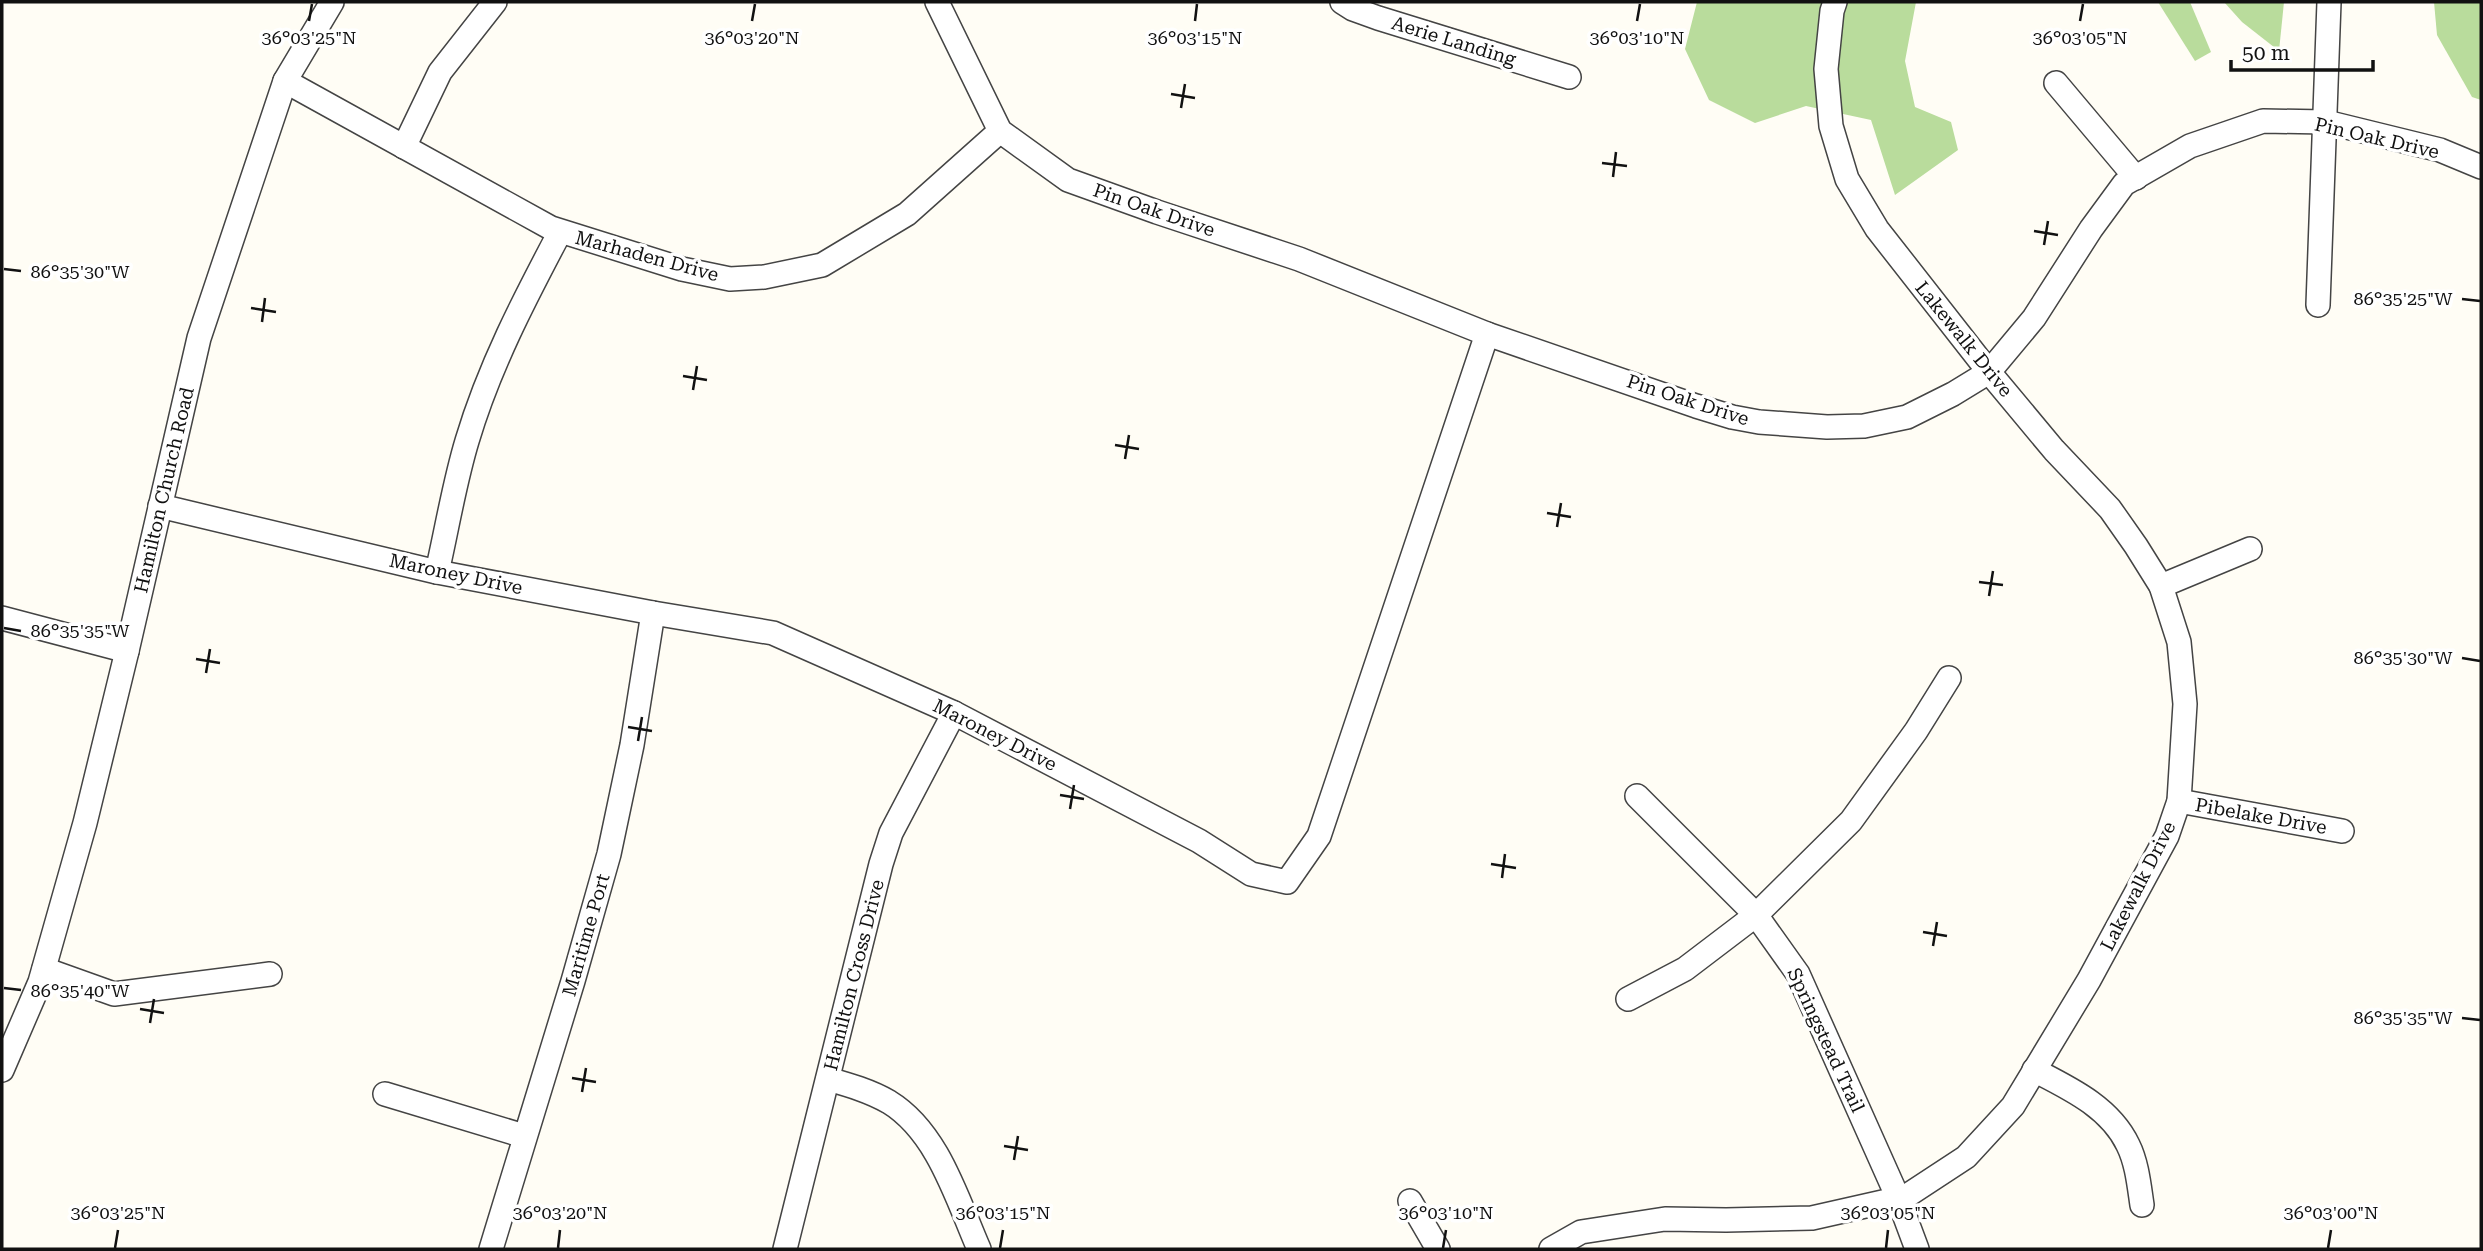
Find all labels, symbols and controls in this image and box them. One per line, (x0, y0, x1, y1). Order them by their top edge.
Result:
street label: Aerie Landing (1389, 11, 1519, 71)
text: 36°03'25"N (262, 27, 356, 48)
text: 36°03'20"N (705, 27, 799, 48)
text: 36°03'15"N (1148, 27, 1242, 48)
text: 36°03'10"N (1590, 27, 1684, 48)
text: 36°03'05"N (2033, 27, 2127, 48)
scale bar (2231, 28, 2373, 72)
text: 50 m (2242, 41, 2290, 65)
street label: Pin Oak Drive (2312, 112, 2442, 164)
street label: Pin Oak Drive (1090, 178, 1218, 242)
street label: Marhaden Drive (573, 226, 721, 286)
text: 86°35'30"W (31, 261, 130, 282)
street label: Lakewalk Drive (1910, 277, 2018, 401)
text: 86°35'25"W (2354, 288, 2453, 309)
street label: Pin Oak Drive (1624, 369, 1752, 431)
street label: Hamilton Church Road (129, 385, 199, 595)
street label: Maroney Drive (387, 549, 525, 599)
text: 86°35'35"W (31, 620, 130, 641)
text: 86°35'30"W (2354, 647, 2453, 668)
street label: Maroney Drive (929, 694, 1061, 776)
street label: Pibelake Drive (2193, 793, 2329, 839)
street label: Lakewalk Drive (2096, 818, 2180, 954)
street label: Maritime Port (558, 871, 614, 999)
street label: Hamilton Cross Drive (819, 877, 889, 1073)
street label: Springstead Trail (1782, 964, 1870, 1116)
text: 86°35'40"W (31, 980, 130, 1001)
text: 86°35'35"W (2354, 1007, 2453, 1028)
text: 36°03'25"N (71, 1202, 165, 1223)
text: 36°03'20"N (513, 1202, 607, 1223)
text: 36°03'15"N (956, 1202, 1050, 1223)
text: 36°03'10"N (1399, 1202, 1493, 1223)
text: 36°03'05"N (1841, 1202, 1935, 1223)
text: 36°03'00"N (2284, 1202, 2378, 1223)

